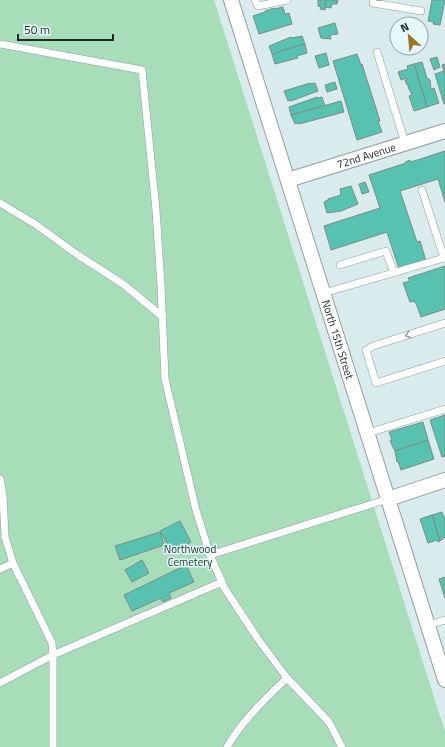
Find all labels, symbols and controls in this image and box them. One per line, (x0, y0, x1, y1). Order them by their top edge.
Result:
scale bar (18, 16, 113, 42)
north arrow (389, 16, 429, 56)
text: N (397, 18, 411, 36)
text: 50 m (24, 20, 50, 39)
street label: 72nd Avenue (335, 139, 398, 172)
street label: North 15th Street (318, 298, 358, 381)
one-way arrow (404, 330, 411, 339)
park label: Northwood Cemetery (164, 541, 216, 570)

